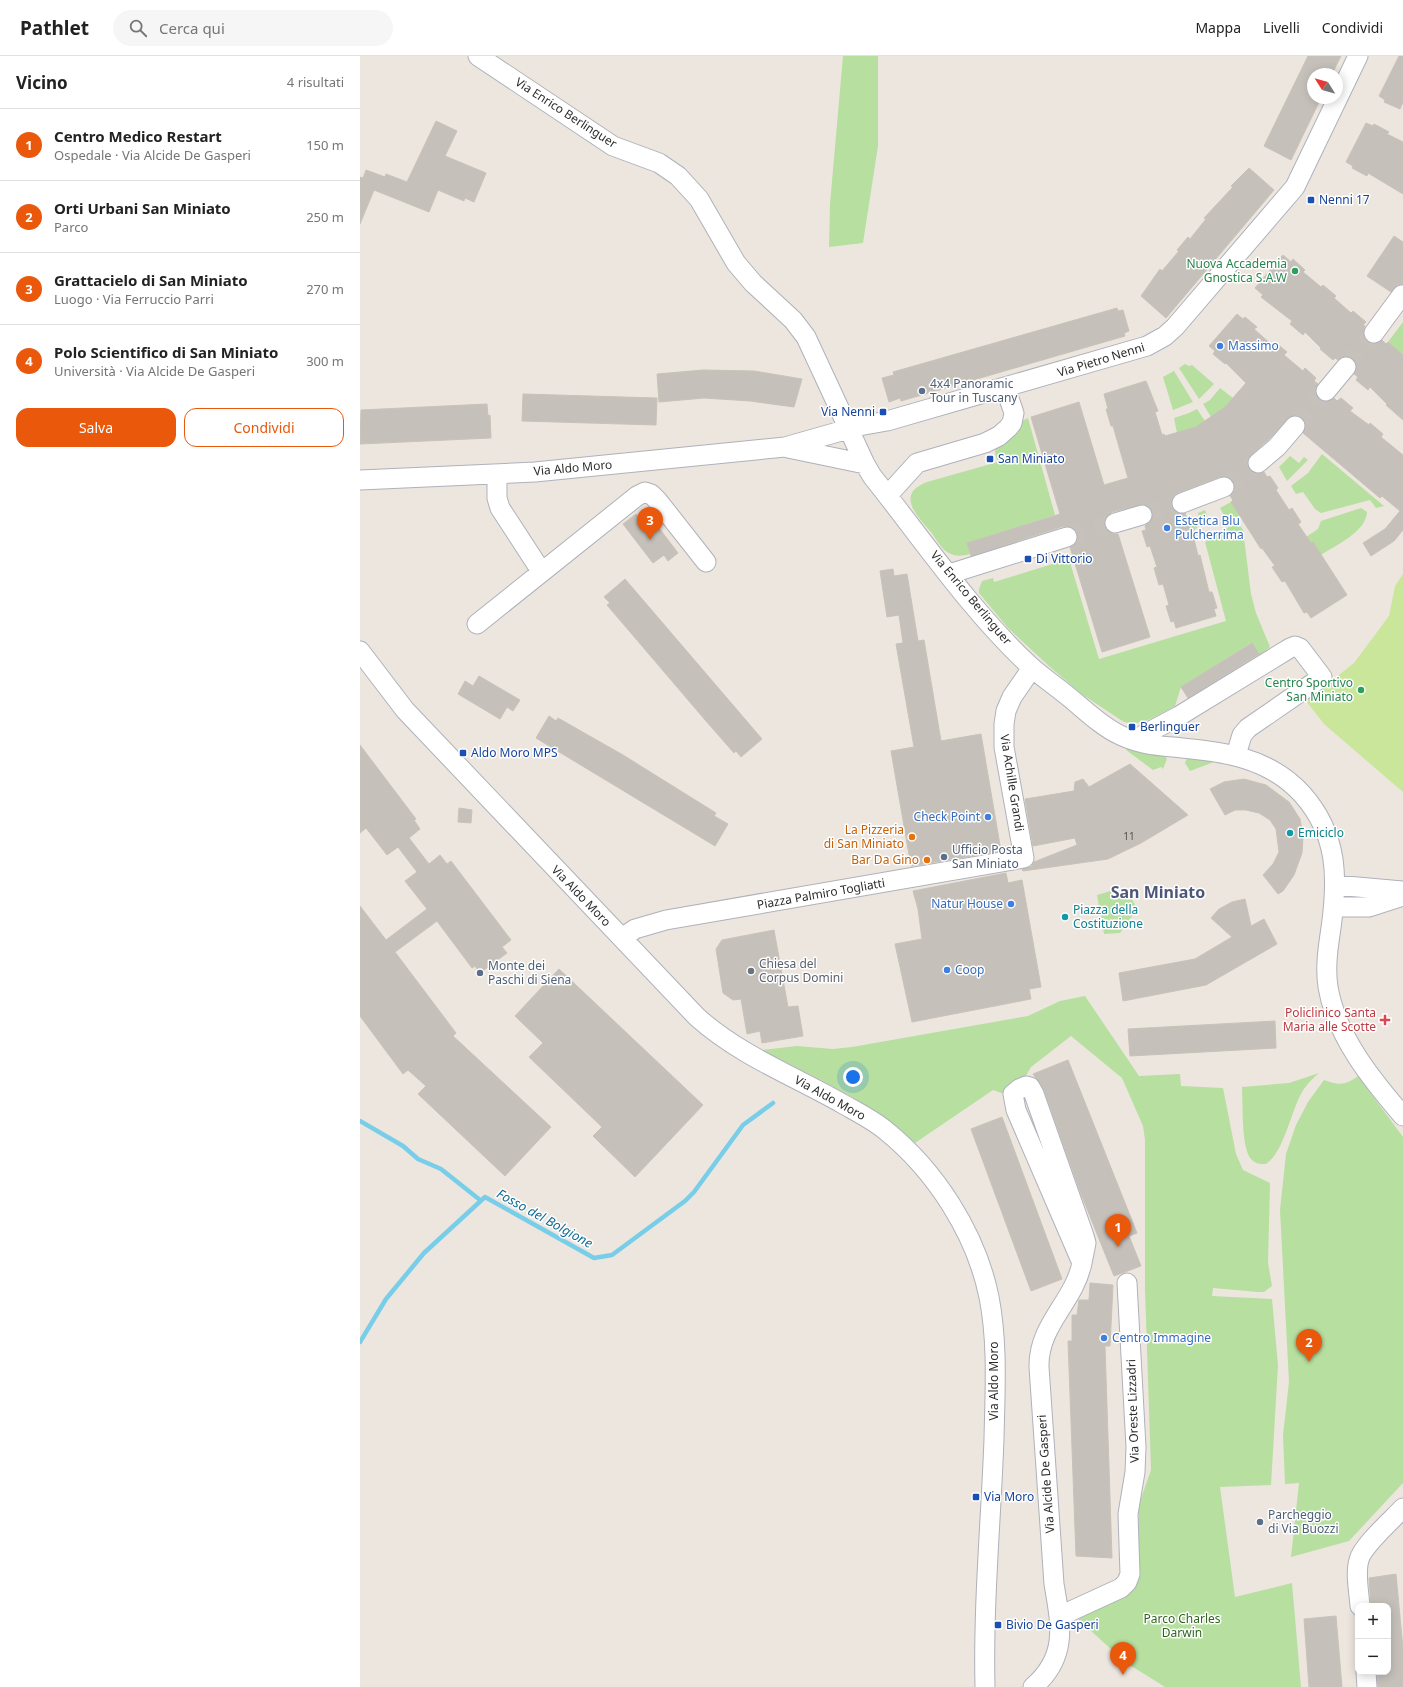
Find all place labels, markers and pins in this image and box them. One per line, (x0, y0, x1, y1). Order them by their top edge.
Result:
place label: Nenni 17 (1319, 191, 1370, 208)
marker: Nenni 17 (1306, 195, 1316, 205)
place label: Nuova Accademia Gnostica S.A.W (1186, 255, 1287, 286)
marker: Nuova Accademia Gnostica S.A.W (1290, 266, 1300, 276)
place label: Massimo (1228, 337, 1279, 354)
marker: Massimo (1215, 341, 1225, 351)
place label: 4x4 Panoramic Tour in Tuscany (930, 375, 1018, 406)
marker: 4x4 Panoramic Tour in Tuscany (917, 386, 927, 396)
place label: Via Nenni (821, 403, 875, 420)
marker: Via Nenni (878, 407, 888, 417)
place label: San Miniato (998, 450, 1065, 467)
marker: San Miniato (985, 454, 995, 464)
pin: 3 (637, 507, 663, 540)
place label: Estetica Blu Pulcherrima (1175, 512, 1244, 543)
marker: Estetica Blu Pulcherrima (1162, 523, 1172, 533)
place label: Di Vittorio (1036, 550, 1093, 567)
marker: Di Vittorio (1023, 554, 1033, 564)
place label: Centro Sportivo San Miniato (1265, 674, 1353, 705)
marker: Centro Sportivo San Miniato (1356, 685, 1366, 695)
place label: Berlinguer (1140, 718, 1200, 735)
marker: Berlinguer (1127, 722, 1137, 732)
place label: Aldo Moro MPS (471, 744, 558, 761)
marker: Aldo Moro MPS (458, 748, 468, 758)
place label: Check Point (914, 808, 981, 825)
marker: Check Point (983, 812, 993, 822)
place label: La Pizzeria di San Miniato (824, 821, 904, 852)
place label: Emiciclo (1298, 824, 1344, 841)
marker: Emiciclo (1285, 828, 1295, 838)
marker: La Pizzeria di San Miniato (907, 832, 917, 842)
place label: Ufficio Posta San Miniato (952, 841, 1023, 872)
place label: Bar Da Gino (851, 851, 919, 868)
marker: Ufficio Posta San Miniato (939, 852, 949, 862)
marker: Bar Da Gino (922, 855, 932, 865)
place label: Natur House (931, 895, 1003, 912)
marker: Natur House (1006, 899, 1016, 909)
place label: Piazza della Costituzione (1073, 901, 1143, 932)
marker: Piazza della Costituzione (1060, 912, 1070, 922)
place label: Chiesa del Corpus Domini (759, 955, 843, 986)
place label: Monte dei Paschi di Siena (488, 957, 571, 988)
place label: Coop (955, 961, 984, 978)
marker: Coop (942, 965, 952, 975)
marker: Chiesa del Corpus Domini (746, 966, 756, 976)
marker: Monte dei Paschi di Siena (475, 968, 485, 978)
place label: Policlinico Santa Maria alle Scotte (1283, 1004, 1376, 1035)
marker: Policlinico Santa Maria alle Scotte (1379, 1014, 1391, 1026)
pin: 1 (1105, 1214, 1131, 1247)
place label: Centro Immagine (1112, 1329, 1211, 1346)
pin: 2 (1296, 1329, 1322, 1362)
marker: Centro Immagine (1099, 1333, 1109, 1343)
place label: Via Moro (984, 1488, 1034, 1505)
marker: Via Moro (971, 1492, 981, 1502)
place label: Parcheggio di Via Buozzi (1268, 1506, 1338, 1537)
marker: Parcheggio di Via Buozzi (1255, 1517, 1265, 1527)
place label: Bivio De Gasperi (1006, 1616, 1099, 1633)
marker: Bivio De Gasperi (993, 1620, 1003, 1630)
pin: 4 (1110, 1642, 1136, 1675)

